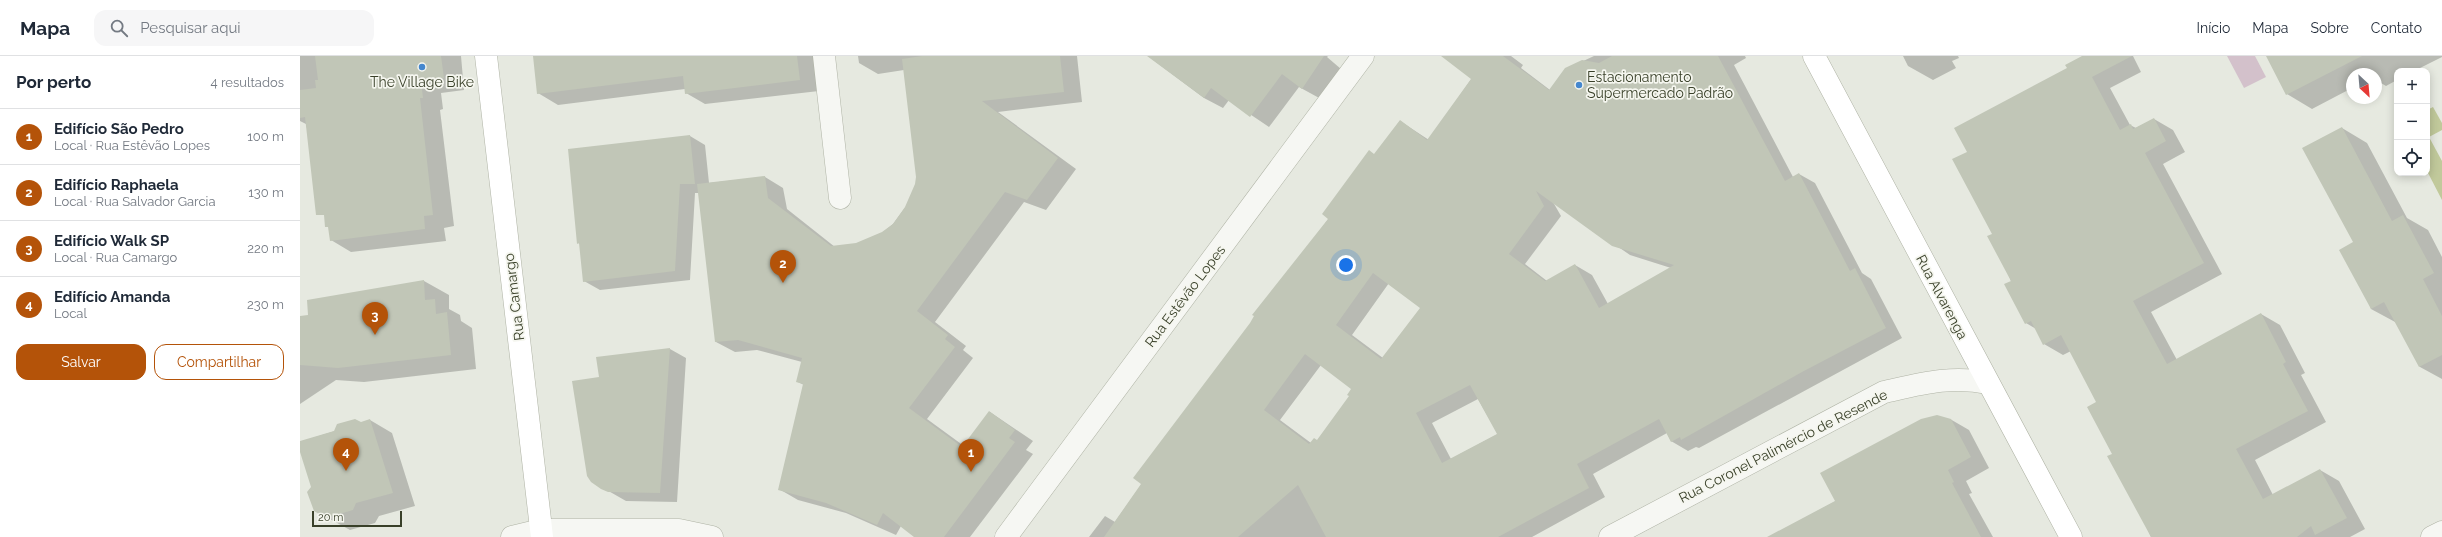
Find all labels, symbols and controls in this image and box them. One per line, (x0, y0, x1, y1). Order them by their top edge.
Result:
search box (94, 10, 374, 46)
text: Mapa (20, 17, 70, 39)
icon: search (108, 17, 130, 39)
text: Pesquisar aqui (140, 19, 241, 37)
text: Início (2197, 20, 2230, 36)
text: Mapa (2252, 20, 2288, 36)
text: Sobre (2310, 20, 2349, 36)
text: Contato (2371, 20, 2422, 36)
marker: The Village Bike (417, 62, 427, 72)
north arrow (2346, 68, 2382, 104)
map controls (2394, 68, 2430, 176)
button: + (2394, 68, 2430, 104)
place label: Estacionamento Supermercado Padrão (1587, 69, 1733, 101)
text: Por perto (16, 72, 91, 92)
place label: The Village Bike (370, 74, 474, 90)
text: 4 resultados (211, 75, 284, 90)
marker: Estacionamento Supermercado Padrão (1574, 80, 1584, 90)
button: − (2394, 104, 2430, 140)
text: Edifício São Pedro (54, 120, 184, 138)
text: 1 (26, 129, 32, 144)
text: 100 m (247, 129, 284, 144)
text: Local · Rua Estêvão Lopes (54, 138, 210, 153)
button: locate (2394, 140, 2430, 176)
text: Edifício Raphaela (54, 176, 179, 194)
text: 2 (25, 185, 33, 200)
text: 130 m (248, 185, 284, 200)
text: Local · Rua Salvador Garcia (54, 194, 215, 209)
text: Edifício Walk SP (54, 232, 169, 250)
text: 3 (25, 241, 33, 256)
text: 220 m (247, 241, 284, 256)
street label: Rua Estêvão Lopes (1142, 242, 1229, 350)
text: Local · Rua Camargo (54, 250, 177, 265)
pin: 2 (770, 250, 796, 283)
street label: Rua Camargo (501, 252, 527, 342)
street label: Rua Alvarenga (1913, 252, 1971, 342)
your location (1336, 255, 1356, 275)
text: Edifício Amanda (54, 288, 170, 306)
text: 4 (25, 297, 33, 312)
text: 230 m (247, 297, 284, 312)
pin: 3 (362, 302, 388, 335)
text: Local (54, 306, 87, 321)
button: Salvar (16, 344, 146, 380)
button: Compartilhar (154, 344, 284, 380)
street label: Rua Coronel Palimércio de Resende (1676, 386, 1890, 506)
pin: 4 (333, 438, 359, 471)
pin: 1 (958, 439, 984, 472)
scale bar (312, 509, 402, 528)
text: 20 m (318, 511, 343, 524)

